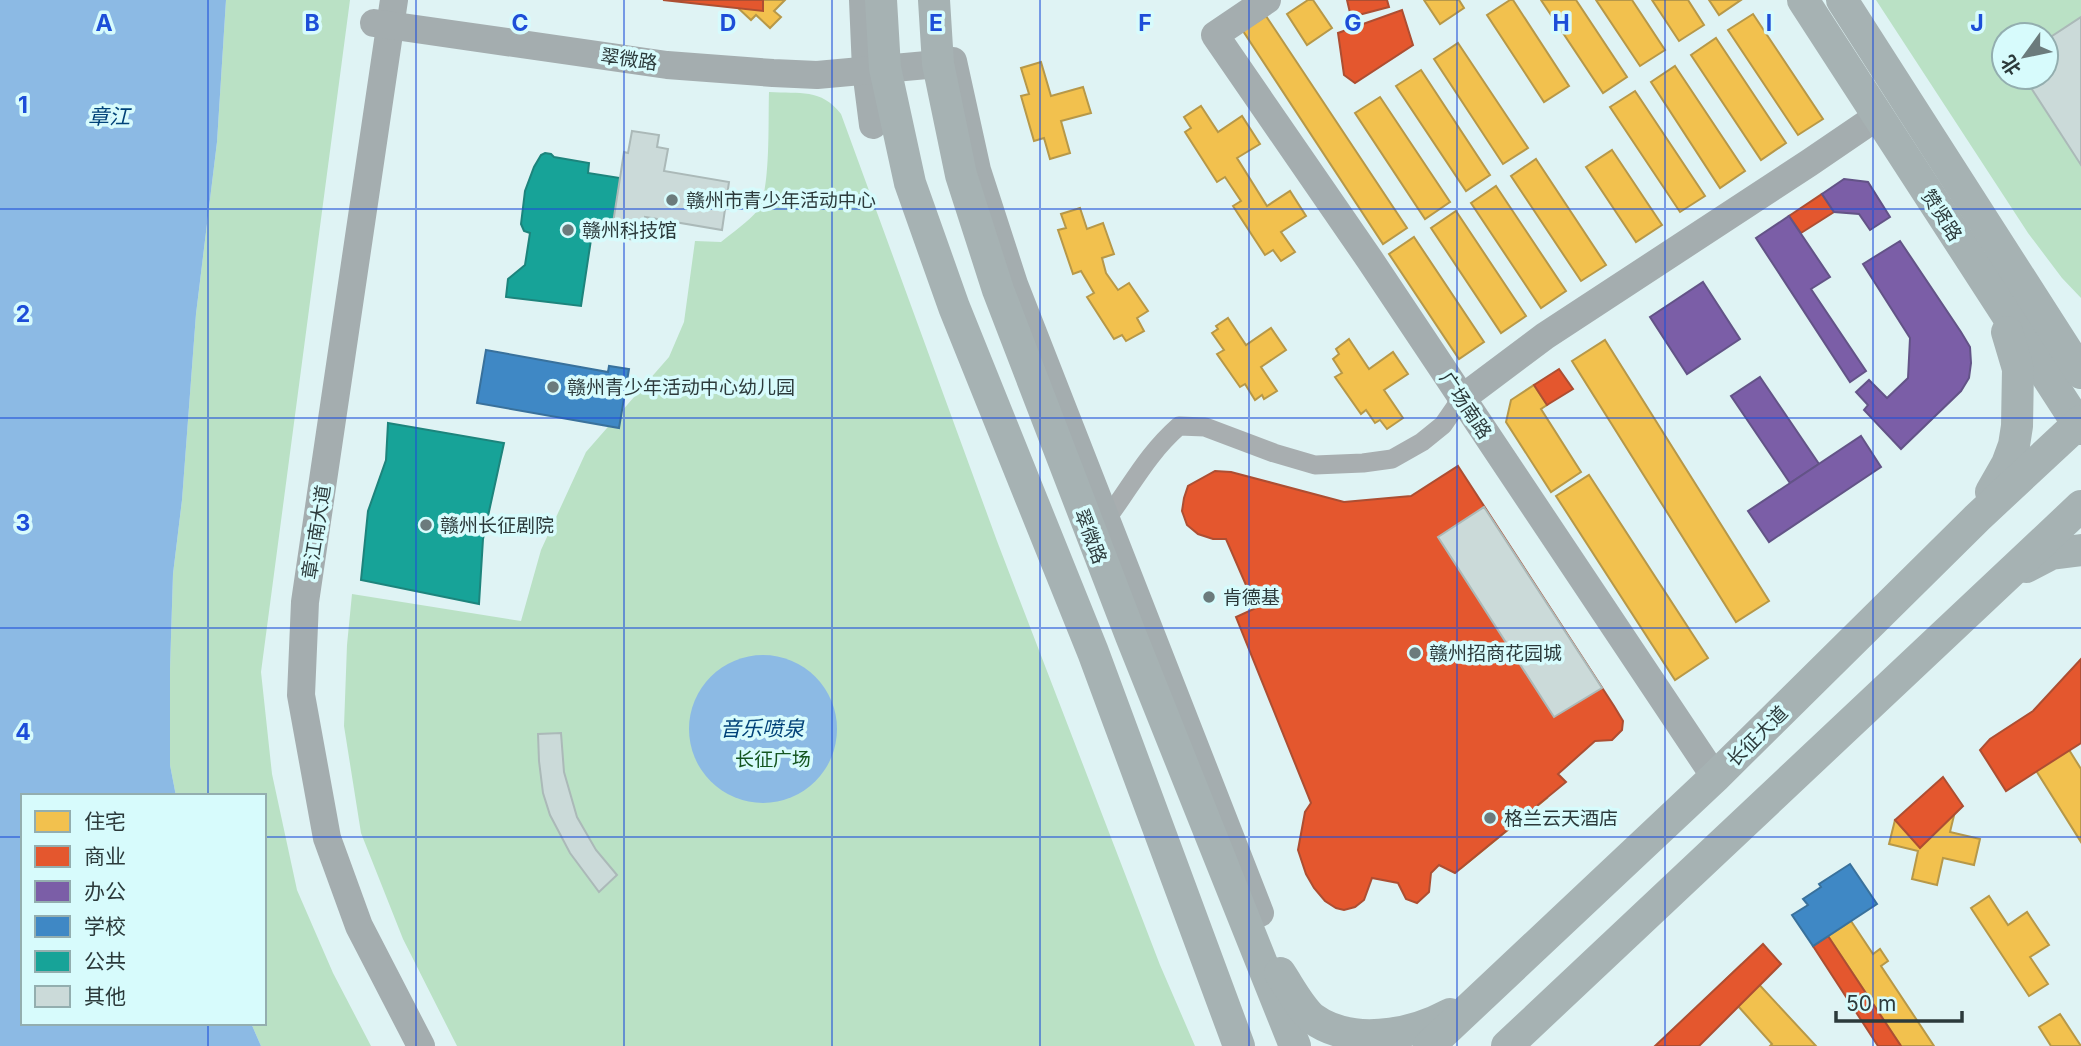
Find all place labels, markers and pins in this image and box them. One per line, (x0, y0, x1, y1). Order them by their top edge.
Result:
place label: 赣州市青少年活动中心 (686, 189, 876, 212)
marker: 赣州市青少年活动中心 (664, 192, 680, 208)
place label: 赣州科技馆 (582, 219, 677, 242)
marker: 赣州科技馆 (560, 222, 576, 238)
place label: 赣州青少年活动中心幼儿园 (567, 376, 795, 399)
marker: 赣州青少年活动中心幼儿园 (545, 379, 561, 395)
place label: 赣州长征剧院 (440, 514, 554, 537)
marker: 赣州长征剧院 (418, 517, 434, 533)
place label: 肯德基 (1223, 586, 1280, 609)
marker: 肯德基 (1201, 589, 1217, 605)
place label: 赣州招商花园城 (1429, 642, 1562, 665)
marker: 赣州招商花园城 (1407, 645, 1423, 661)
place label: 格兰云天酒店 (1504, 807, 1618, 830)
marker: 格兰云天酒店 (1482, 810, 1498, 826)

